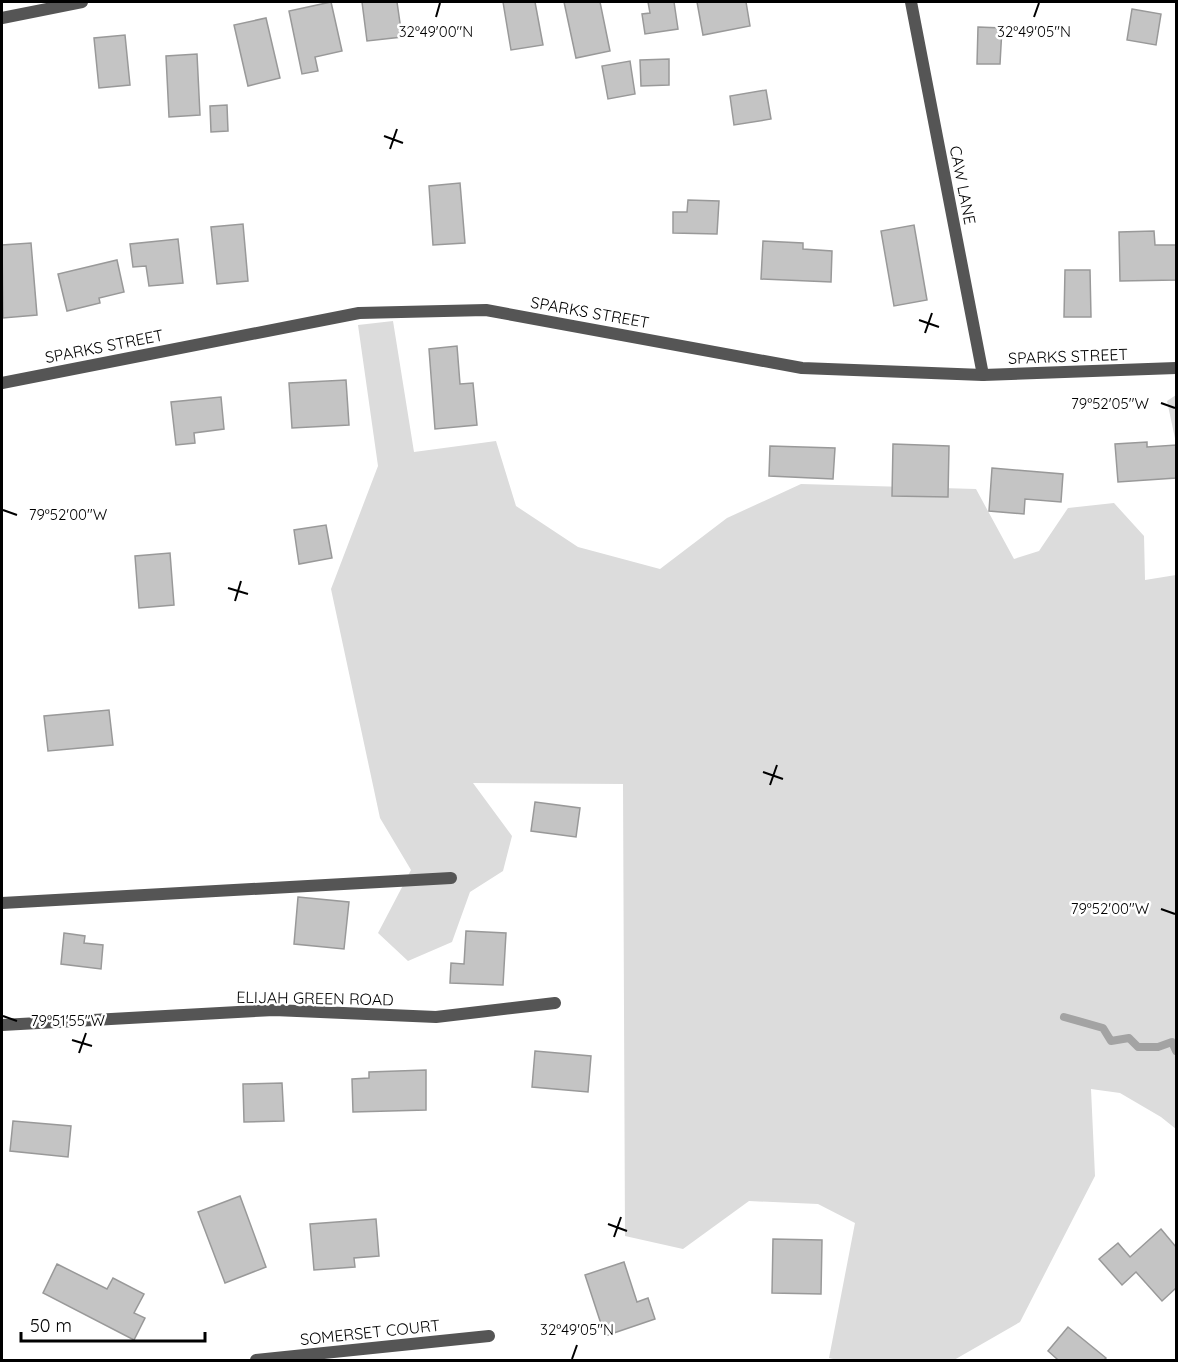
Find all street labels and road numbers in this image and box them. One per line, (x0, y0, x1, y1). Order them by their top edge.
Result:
street label: CAW LANE (946, 144, 980, 226)
street label: SPARKS STREET (529, 292, 651, 332)
street label: SPARKS STREET (43, 325, 165, 367)
street label: SPARKS STREET (1008, 344, 1129, 368)
street label: ELIJAH GREEN ROAD (236, 987, 394, 1009)
street label: SOMERSET COURT (299, 1315, 441, 1349)

